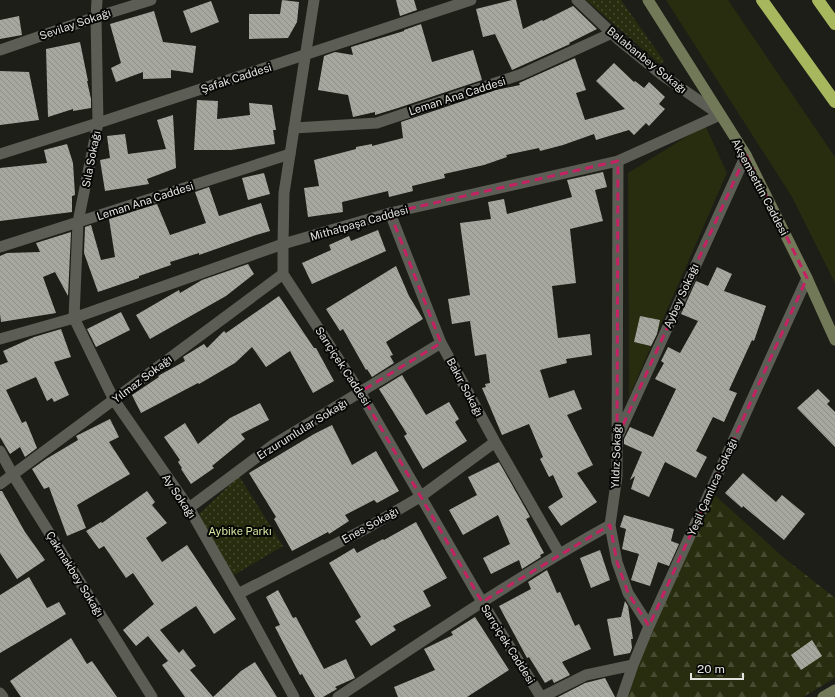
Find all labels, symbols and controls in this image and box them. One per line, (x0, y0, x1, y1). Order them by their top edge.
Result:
street label: Sevilay Sokağı (38, 6, 112, 42)
street label: Balabanbey Sokağı (605, 24, 689, 96)
street label: Şafak Caddesi (199, 61, 273, 96)
street label: Leman Ana Caddesi (407, 75, 507, 117)
street label: Sıla Sokağı (80, 130, 102, 188)
street label: Akşemsettin Caddesi (729, 137, 791, 238)
street label: Leman Ana Caddesi (95, 180, 195, 222)
street label: Mithatpaşa Caddesi (309, 203, 410, 244)
street label: Aybey Sokağı (661, 262, 701, 330)
street label: Sarıçiçek Caddesi (312, 324, 373, 408)
street label: Yılmaz Sokağı (110, 353, 174, 405)
street label: Bakır Sokağı (445, 356, 485, 418)
street label: Erzurumlular Sokağı (255, 396, 349, 462)
street label: Yıldız Sokağı (609, 423, 623, 489)
street label: Yeşil Çamlıca Sokağı (685, 436, 740, 538)
street label: Ay Sokağı (160, 472, 198, 520)
street label: Enes Sokağı (340, 505, 400, 545)
park label: Aybike Parkı (208, 525, 272, 537)
street label: Çakmakbey Sokağı (43, 529, 106, 619)
street label: Sarıçiçek Caddesi (478, 602, 537, 686)
scale bar (691, 655, 743, 681)
text: 20 m (697, 662, 725, 676)

